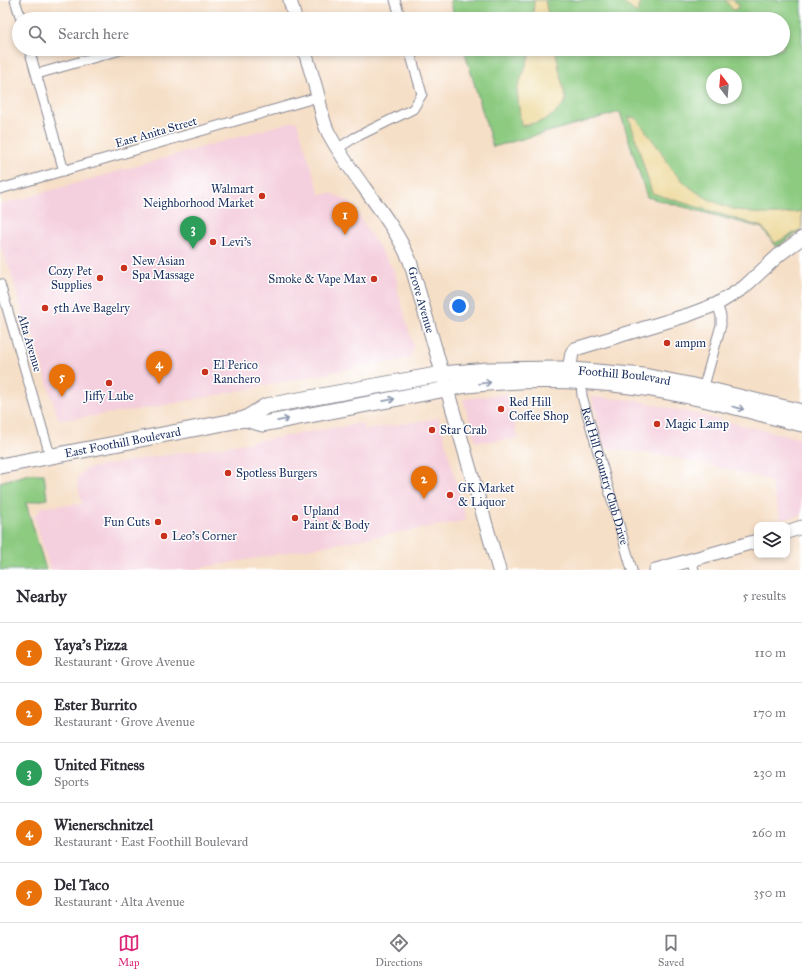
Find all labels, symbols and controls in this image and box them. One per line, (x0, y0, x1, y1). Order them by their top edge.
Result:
search box (12, 12, 790, 56)
icon: search (26, 23, 48, 45)
text: Search here (58, 25, 129, 43)
north arrow (706, 68, 742, 104)
street label: East Anita Street (114, 113, 199, 150)
place label: Walmart Neighborhood Market (143, 182, 255, 211)
marker: Walmart Neighborhood Market (257, 191, 267, 201)
pin: 1 (332, 202, 358, 235)
pin: 3 (180, 216, 206, 249)
place label: Levi's (221, 235, 251, 249)
marker: Levi's (208, 237, 218, 247)
place label: New Asian Spa Massage (132, 254, 194, 283)
marker: New Asian Spa Massage (119, 263, 129, 273)
place label: Cozy Pet Supplies (48, 264, 93, 292)
street label: Grove Avenue (405, 265, 437, 335)
place label: Smoke & Vape Max (268, 272, 367, 286)
marker: Cozy Pet Supplies (95, 273, 105, 283)
marker: Smoke & Vape Max (369, 274, 379, 284)
your location (449, 296, 469, 316)
place label: 5th Ave Bagelry (53, 301, 130, 316)
marker: 5th Ave Bagelry (40, 303, 50, 313)
street label: Alta Avenue (15, 312, 45, 373)
place label: ampm (675, 336, 706, 350)
marker: ampm (662, 338, 672, 348)
pin: 4 (146, 351, 172, 384)
place label: El Perico Ranchero (213, 358, 260, 386)
street label: Foothill Boulevard (578, 363, 672, 388)
pin: 5 (49, 364, 75, 397)
marker: El Perico Ranchero (200, 367, 210, 377)
marker: Jiffy Lube (104, 378, 114, 388)
one-way arrow (478, 380, 491, 387)
place label: Jiffy Lube (82, 389, 134, 404)
one-way arrow (383, 395, 396, 403)
place label: Red Hill Coffee Shop (509, 395, 569, 423)
marker: Red Hill Coffee Shop (496, 404, 506, 414)
street label: Red Hill Country Club Drive (578, 405, 631, 546)
one-way arrow (732, 405, 745, 412)
one-way arrow (276, 416, 289, 424)
place label: Magic Lamp (665, 417, 729, 432)
marker: Magic Lamp (652, 419, 662, 429)
place label: Star Crab (440, 423, 487, 437)
street label: East Foothill Boulevard (63, 424, 182, 460)
marker: Star Crab (427, 425, 437, 435)
place label: Spotless Burgers (236, 466, 317, 481)
pin: 2 (411, 466, 437, 499)
marker: Spotless Burgers (223, 468, 233, 478)
place label: GK Market & Liquor (458, 481, 515, 510)
marker: GK Market & Liquor (445, 490, 455, 500)
place label: Upland Paint & Body (303, 504, 370, 532)
marker: Upland Paint & Body (290, 513, 300, 523)
place label: Fun Cuts (104, 515, 150, 529)
marker: Fun Cuts (153, 517, 163, 527)
map controls (754, 522, 790, 558)
button: layers (754, 522, 790, 558)
place label: Leo's Corner (172, 529, 237, 543)
marker: Leo's Corner (159, 531, 169, 541)
text: Nearby (16, 586, 67, 607)
text: 5 results (742, 588, 786, 604)
text: Yaya's Pizza (54, 636, 127, 654)
text: 1 (26, 645, 32, 661)
text: 110 m (754, 645, 786, 661)
text: Restaurant · Grove Avenue (54, 654, 195, 670)
text: Ester Burrito (54, 696, 137, 714)
text: 2 (26, 705, 32, 721)
text: 170 m (753, 705, 786, 721)
text: Restaurant · Grove Avenue (54, 714, 195, 730)
text: United Fitness (54, 756, 144, 774)
text: 3 (26, 765, 32, 781)
text: 230 m (753, 765, 786, 781)
text: Sports (54, 774, 89, 790)
text: Wienerschnitzel (54, 816, 153, 834)
text: 4 (25, 825, 33, 841)
text: 260 m (752, 825, 786, 841)
text: Restaurant · East Foothill Boulevard (54, 834, 248, 850)
text: Del Taco (54, 876, 109, 894)
text: 5 (26, 885, 32, 901)
text: 350 m (753, 885, 786, 901)
text: Restaurant · Alta Avenue (54, 894, 185, 910)
tab: Map (118, 932, 140, 969)
tab: Directions (375, 932, 423, 969)
tab: Saved (658, 932, 684, 969)

